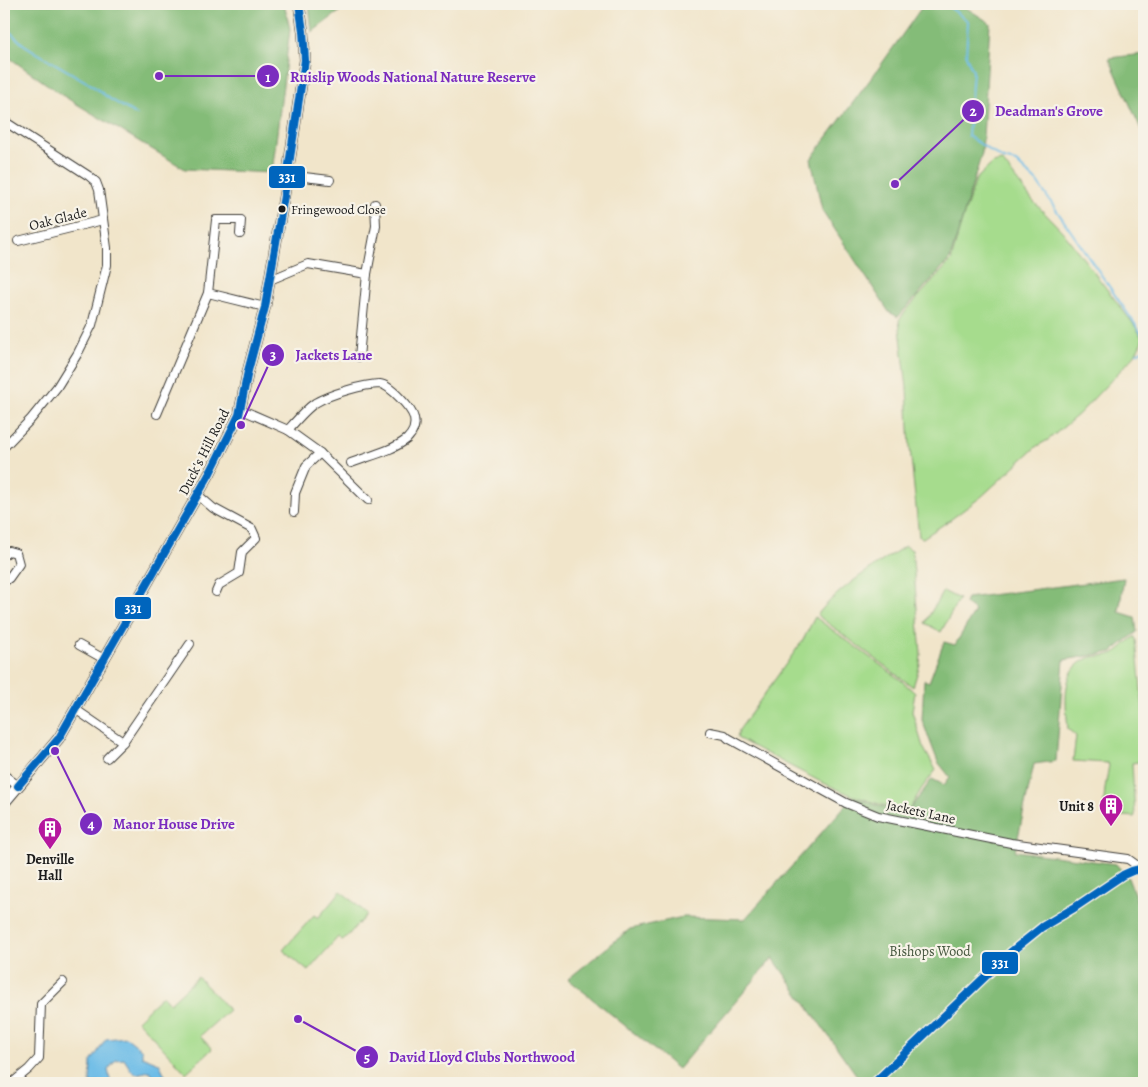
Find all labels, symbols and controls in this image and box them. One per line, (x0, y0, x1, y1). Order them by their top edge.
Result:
callout: Ruislip Woods National Nature Reserve (255, 61, 546, 91)
text: 1 (265, 67, 271, 87)
text: Ruislip Woods National Nature Reserve (290, 67, 536, 87)
callout: Deadman's Grove (960, 96, 1113, 126)
text: 2 (969, 101, 977, 121)
text: Deadman's Grove (995, 101, 1103, 121)
line badge: 331 (268, 165, 306, 189)
text: 331 (278, 168, 296, 187)
place label: Fringewood Close (291, 201, 386, 218)
street label: Oak Glade (27, 203, 89, 235)
marker: Fringewood Close (277, 204, 287, 214)
callout: Jackets Lane (260, 340, 382, 370)
text: 3 (270, 345, 276, 365)
text: Jackets Lane (295, 345, 373, 365)
street label: Duck's Hill Road (174, 405, 234, 499)
line badge: 331 (114, 596, 152, 620)
text: 331 (124, 599, 142, 618)
building icon: Unit 8 (1098, 793, 1124, 827)
street label: Jackets Lane (885, 795, 957, 829)
place label: Unit 8 (1059, 797, 1094, 816)
callout: Manor House Drive (78, 809, 245, 839)
text: 4 (87, 814, 95, 834)
text: Manor House Drive (113, 814, 235, 834)
building icon: Denville Hall (37, 816, 63, 850)
place label: Denville Hall (26, 850, 75, 885)
park label: Bishops Wood (889, 942, 971, 961)
line badge: 331 (981, 951, 1019, 975)
text: 331 (991, 954, 1009, 973)
callout: David Lloyd Clubs Northwood (354, 1042, 585, 1072)
text: 5 (364, 1047, 370, 1067)
text: David Lloyd Clubs Northwood (389, 1047, 576, 1067)

